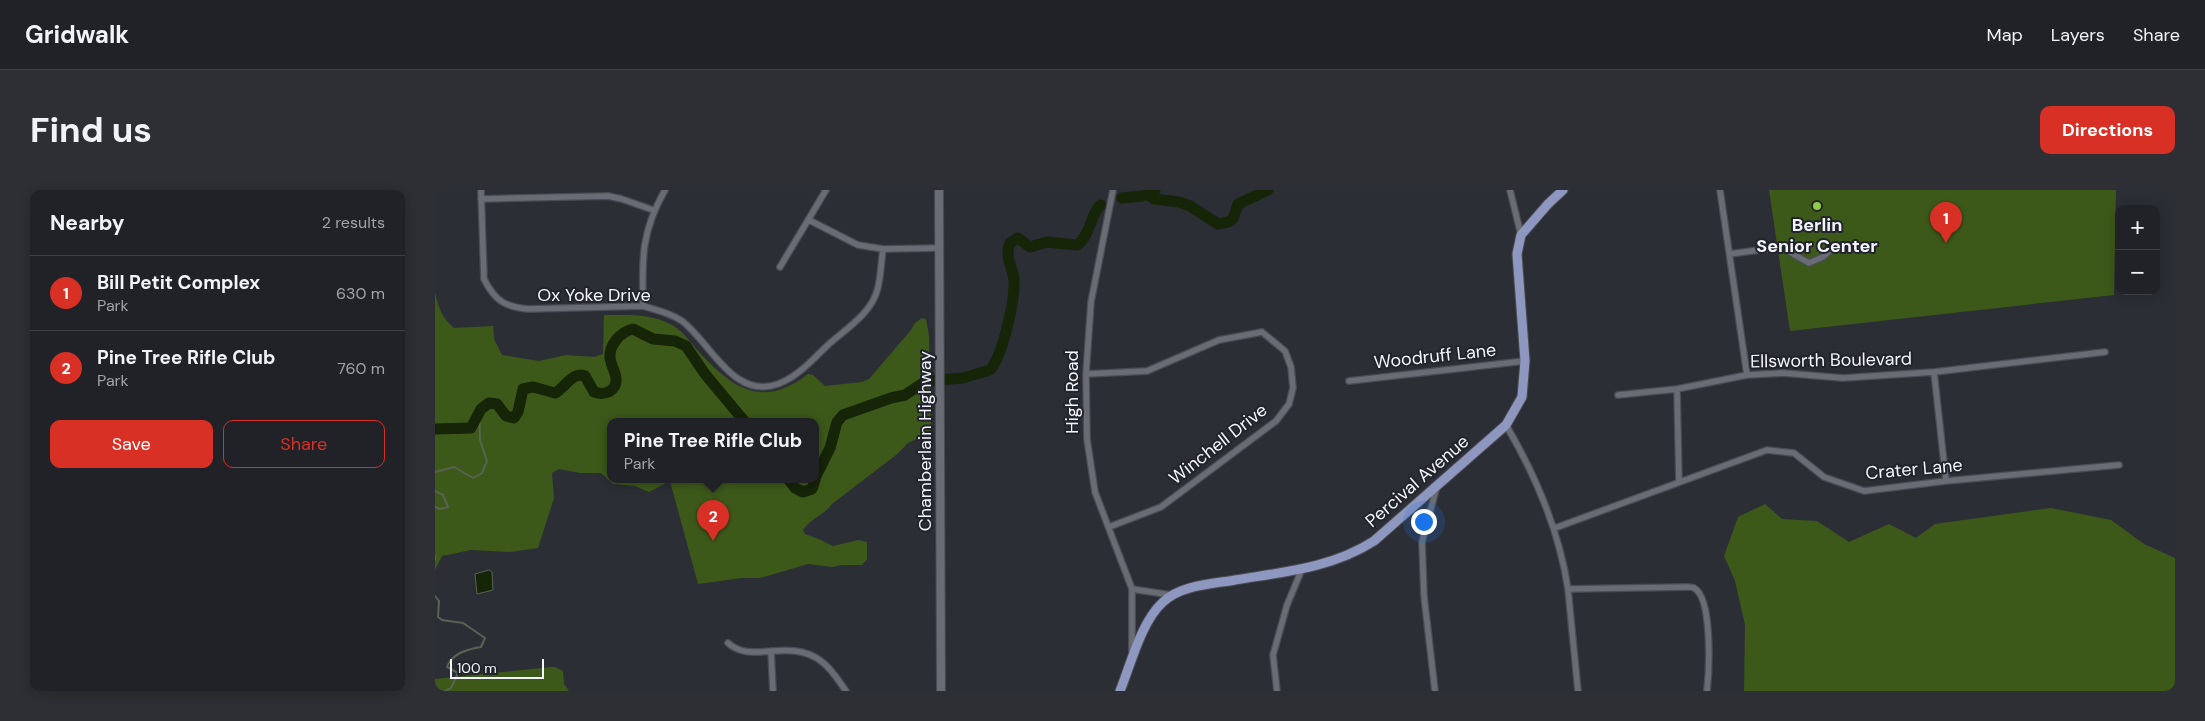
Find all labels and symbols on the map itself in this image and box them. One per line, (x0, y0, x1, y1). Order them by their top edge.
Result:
marker: Berlin Senior Center (1811, 200, 1823, 212)
pin: 1 (1930, 202, 1962, 243)
place label: Berlin Senior Center (1756, 213, 1878, 258)
street label: Ox Yoke Drive (537, 283, 651, 307)
street label: Woodruff Lane (1373, 338, 1497, 374)
street label: Ellsworth Boulevard (1750, 347, 1912, 373)
street label: High Road (1060, 350, 1084, 434)
street label: Chamberlain Highway (913, 351, 937, 531)
street label: Winchell Drive (1164, 398, 1272, 490)
street label: Percival Avenue (1360, 429, 1474, 533)
street label: Crater Lane (1864, 453, 1964, 485)
pin: 2 (697, 500, 729, 541)
your location (1411, 509, 1437, 535)
scale bar (450, 656, 544, 679)

